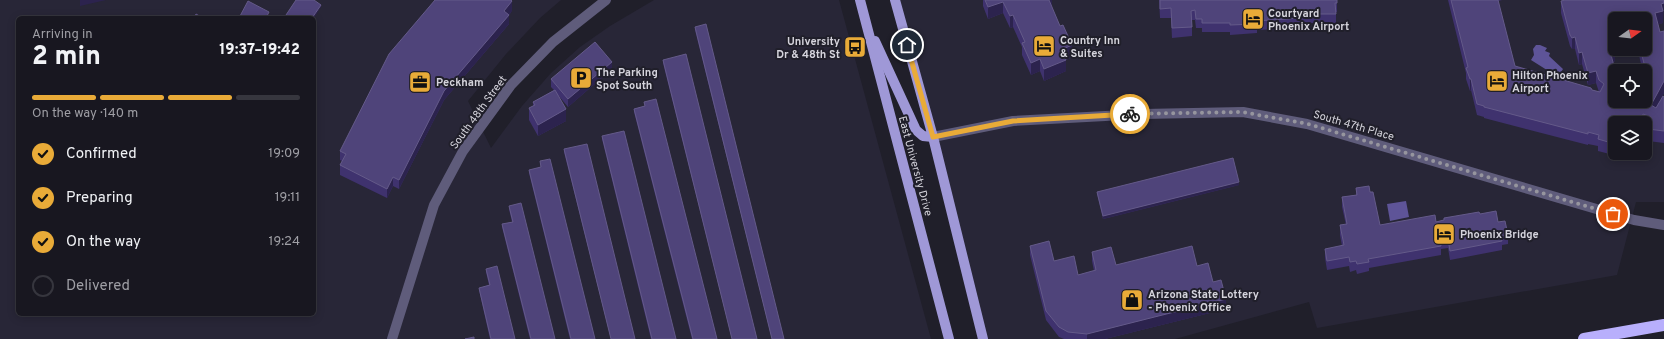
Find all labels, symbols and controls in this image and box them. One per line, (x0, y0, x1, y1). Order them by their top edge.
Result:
hotel icon: Courtyard Phoenix Airport (1240, 6, 1266, 32)
place label: Courtyard Phoenix Airport (1268, 7, 1349, 34)
north arrow (1608, 12, 1652, 56)
map controls (1608, 12, 1652, 160)
text: Arriving in (32, 27, 93, 43)
pin (890, 28, 924, 62)
hotel icon: Country Inn & Suites (1031, 33, 1057, 59)
bus stop icon: University Dr & 48th St (842, 34, 868, 60)
icon: home (896, 34, 918, 56)
place label: Country Inn & Suites (1060, 34, 1120, 61)
place label: University Dr & 48th St (776, 35, 840, 62)
text: 2 min (32, 41, 101, 74)
text: 19:37–19:42 (219, 41, 300, 60)
button: locate (1608, 64, 1652, 108)
parking icon: The Parking Spot South (568, 65, 594, 91)
place label: The Parking Spot South (596, 66, 658, 93)
hotel icon: Hilton Phoenix Airport (1484, 68, 1510, 94)
office icon: Peckham (407, 69, 433, 95)
place label: Hilton Phoenix Airport (1512, 69, 1589, 96)
street label: South 48th Street (447, 73, 510, 152)
place label: Peckham (436, 76, 484, 90)
courier (1110, 94, 1150, 134)
icon: bike (1119, 103, 1141, 125)
text: On the way · 140 m (32, 106, 138, 122)
street label: South 47th Place (1312, 108, 1396, 144)
street label: East University Drive (895, 115, 935, 218)
button: layers (1608, 116, 1652, 160)
icon: check (32, 143, 54, 165)
text: Confirmed (66, 145, 137, 164)
text: 19:09 (268, 146, 300, 162)
icon: check (32, 187, 54, 209)
text: Preparing (66, 189, 133, 208)
text: 19:11 (275, 190, 300, 206)
pin (1596, 197, 1630, 231)
icon: bag (1602, 203, 1624, 225)
hotel icon: Phoenix Bridge (1431, 221, 1457, 247)
place label: Phoenix Bridge (1460, 228, 1539, 242)
icon: check (32, 231, 54, 253)
text: On the way (66, 233, 141, 252)
text: 19:24 (269, 234, 300, 250)
text: Delivered (66, 277, 130, 296)
shop icon: Arizona State Lottery - Phoenix Office (1119, 287, 1145, 313)
place label: Arizona State Lottery - Phoenix Office (1148, 288, 1259, 315)

